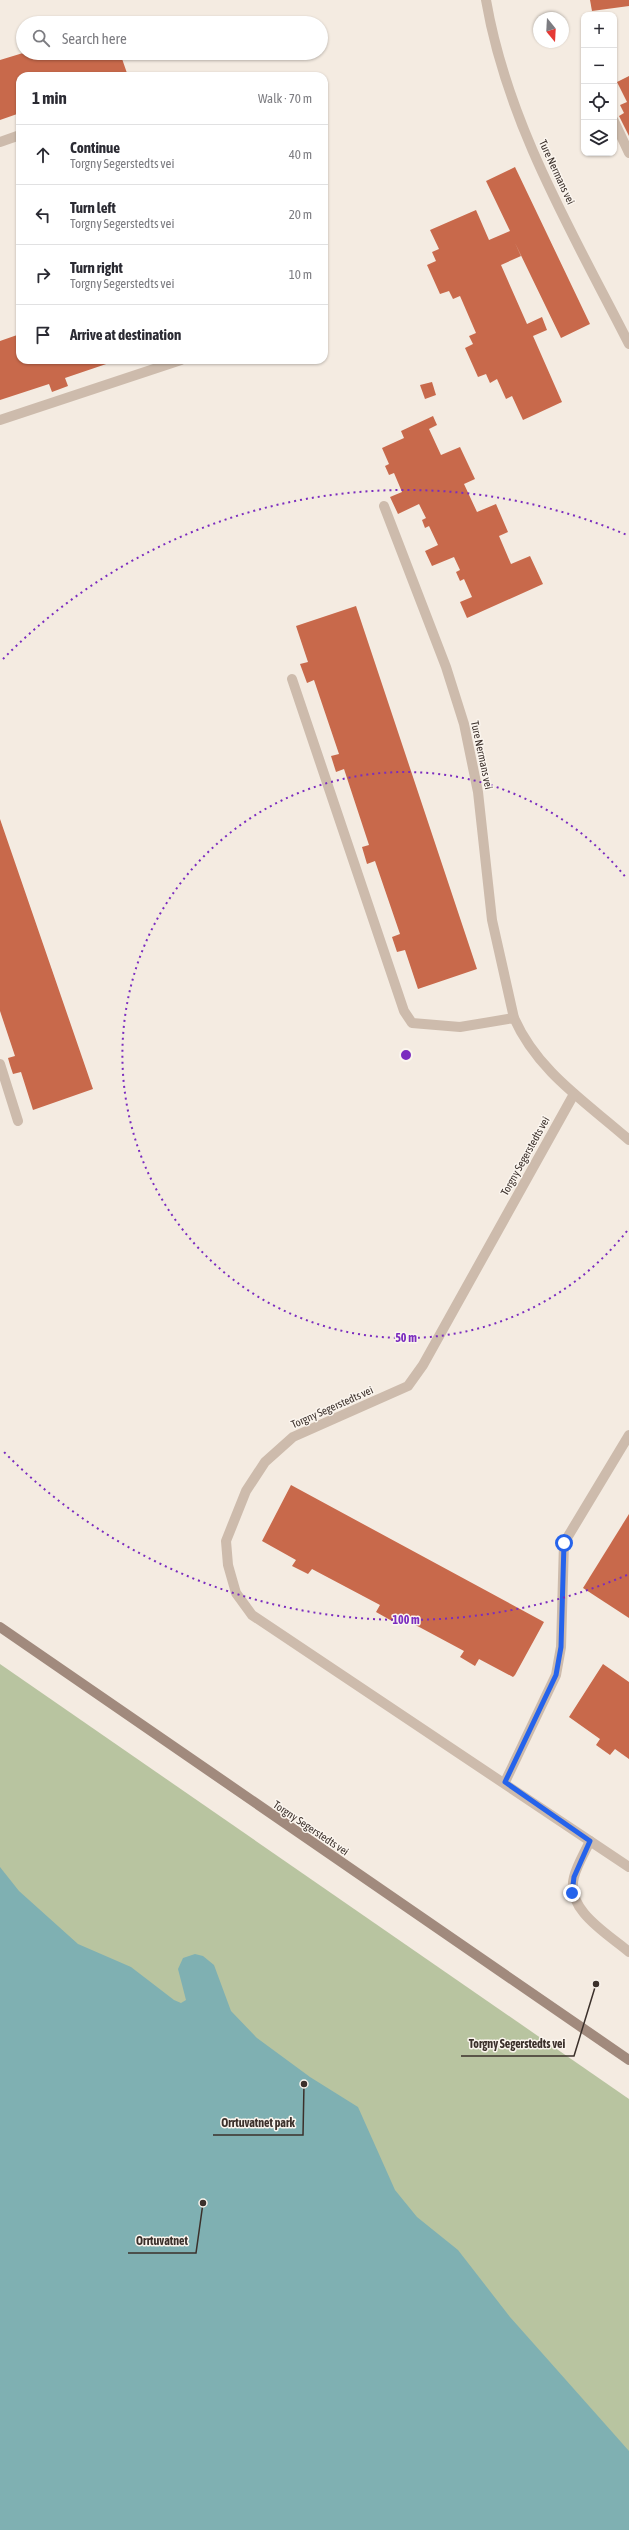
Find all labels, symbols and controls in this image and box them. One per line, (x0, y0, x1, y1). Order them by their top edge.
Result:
north arrow (533, 12, 569, 48)
map controls (581, 12, 617, 156)
button: + (581, 12, 617, 48)
search box (16, 16, 328, 60)
icon: search (30, 27, 52, 49)
text: Search here (62, 30, 127, 47)
button: − (581, 48, 617, 84)
button: locate (581, 84, 617, 120)
text: 1 min (32, 88, 67, 108)
text: Walk · 70 m (258, 91, 312, 106)
button: layers (581, 120, 617, 156)
street label: Ture Nermans vei (537, 138, 577, 206)
text: Continue (70, 139, 120, 156)
icon: ahead (32, 144, 54, 166)
text: 40 m (289, 147, 312, 162)
text: Torgny Segerstedts vei (70, 156, 174, 171)
text: Turn left (70, 199, 116, 216)
icon: left (32, 204, 54, 226)
text: 20 m (289, 207, 312, 222)
text: Torgny Segerstedts vei (70, 216, 174, 231)
text: Turn right (70, 259, 123, 276)
icon: right (32, 264, 54, 286)
text: 10 m (289, 267, 312, 282)
text: Torgny Segerstedts vei (70, 276, 174, 291)
icon: arrive (32, 324, 54, 346)
text: Arrive at destination (70, 326, 181, 343)
street label: Ture Nermans vei (469, 720, 495, 790)
centre of rings (399, 1048, 413, 1062)
street label: Torgny Segerstedts vei (498, 1114, 552, 1198)
text: 50 m (395, 1331, 417, 1345)
street label: Torgny Segerstedts vei (289, 1384, 375, 1430)
route start (555, 1534, 573, 1552)
text: 100 m (392, 1613, 420, 1627)
street label: Torgny Segerstedts vei (271, 1798, 351, 1858)
route end (563, 1884, 581, 1902)
callout: Torgny Segerstedts vei (461, 2032, 574, 2056)
text: Torgny Segerstedts vei (469, 2037, 565, 2051)
callout: Orrtuvatnet park (213, 2111, 303, 2135)
text: Orrtuvatnet park (221, 2116, 295, 2130)
callout: Orrtuvatnet (128, 2229, 196, 2253)
text: Orrtuvatnet (136, 2234, 188, 2248)

